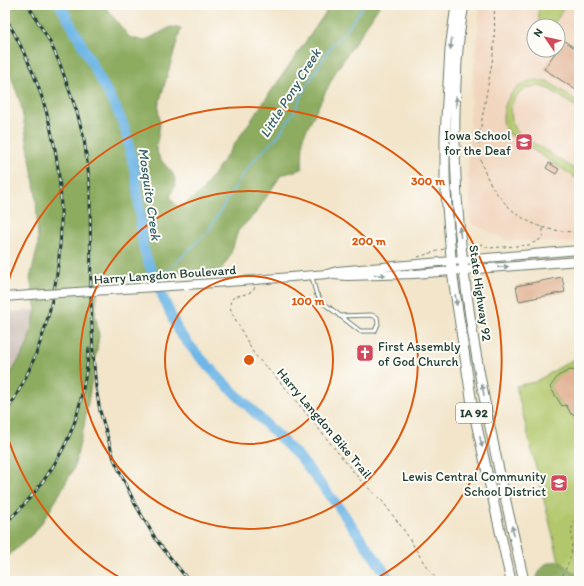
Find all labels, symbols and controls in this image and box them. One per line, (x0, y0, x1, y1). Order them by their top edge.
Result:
north arrow (526, 18, 566, 58)
text: N (531, 26, 546, 39)
one-way arrow (448, 38, 454, 50)
water label: Little Pony Creek (256, 45, 325, 141)
one-way arrow (453, 95, 459, 108)
place label: Iowa School for the Deaf (444, 128, 511, 158)
school or university icon: Iowa School for the Deaf (514, 132, 534, 152)
water label: Mosquito Creek (135, 147, 165, 242)
text: 300 m (411, 174, 446, 188)
one-way arrow (456, 225, 463, 238)
text: 200 m (352, 234, 387, 248)
street label: State Highway 92 (466, 244, 495, 342)
street label: Harry Langdon Boulevard (93, 262, 237, 287)
one-way arrow (497, 264, 509, 271)
one-way arrow (374, 272, 386, 279)
text: 100 m (291, 294, 325, 308)
one-way arrow (453, 294, 459, 306)
place label: First Assembly of God Church (378, 339, 460, 369)
church icon: First Assembly of God Church (355, 343, 375, 363)
centre of rings (242, 353, 256, 367)
street label: Harry Langdon Bike Trail (274, 365, 375, 482)
one-way arrow (480, 384, 486, 397)
road number: IA 92 (456, 403, 492, 423)
one-way arrow (478, 435, 484, 448)
place label: Lewis Central Community School District (402, 469, 546, 499)
school or university icon: Lewis Central Community School District (549, 473, 569, 493)
one-way arrow (509, 525, 515, 537)

